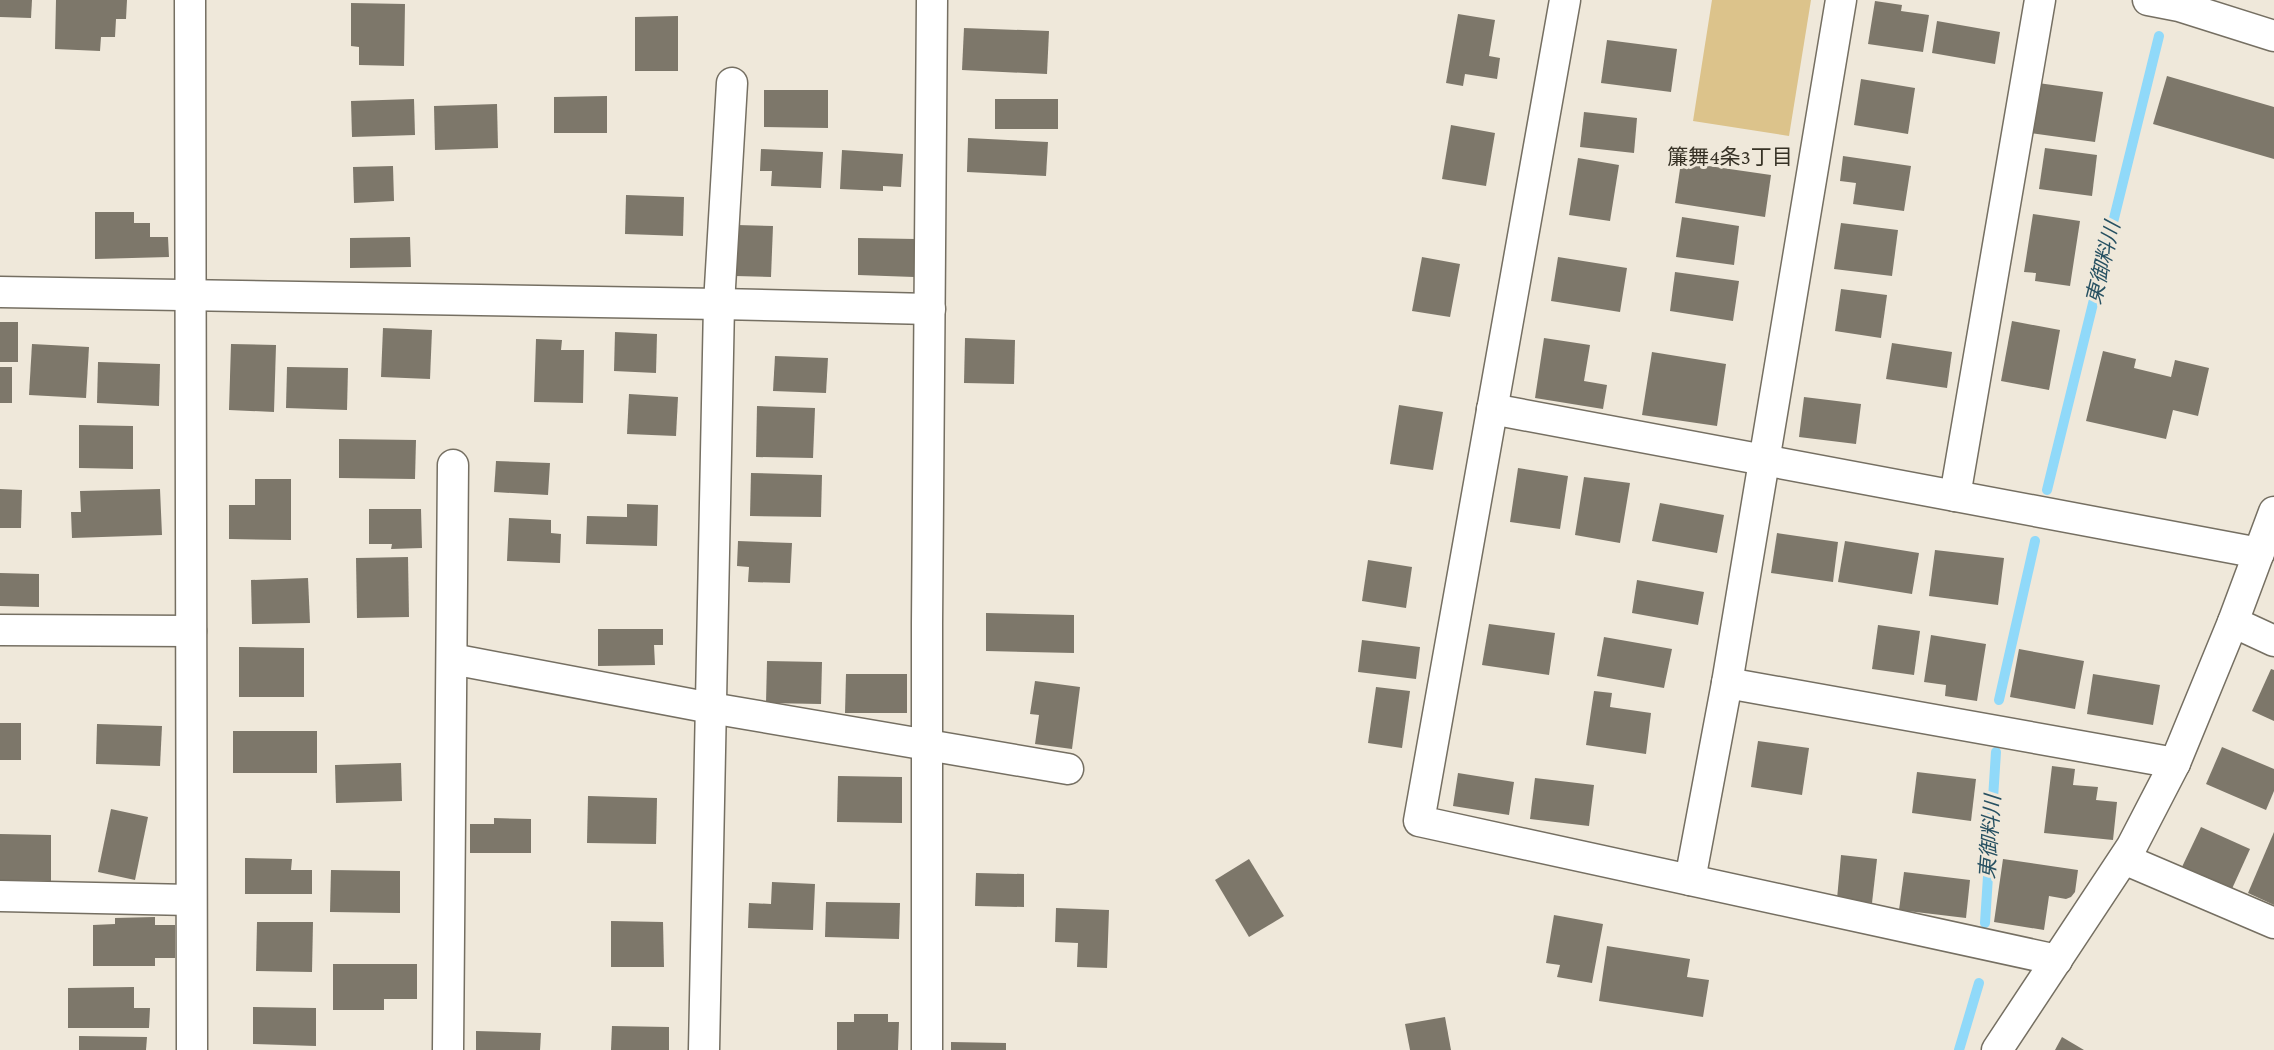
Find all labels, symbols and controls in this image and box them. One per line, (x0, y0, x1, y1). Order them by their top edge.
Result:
district label: 簾舞4条3丁目 (1667, 145, 1793, 169)
water label: 東御料川 (2081, 217, 2125, 307)
water label: 東御料川 (1975, 792, 2005, 880)

